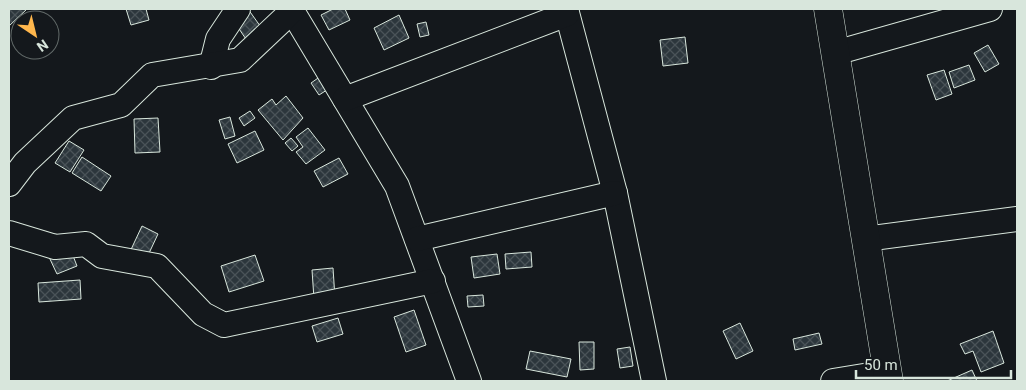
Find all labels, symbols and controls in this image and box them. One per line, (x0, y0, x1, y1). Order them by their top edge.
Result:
north arrow (10, 10, 60, 60)
text: N (34, 36, 51, 55)
scale bar (856, 348, 1011, 380)
text: 50 m (864, 356, 898, 374)

